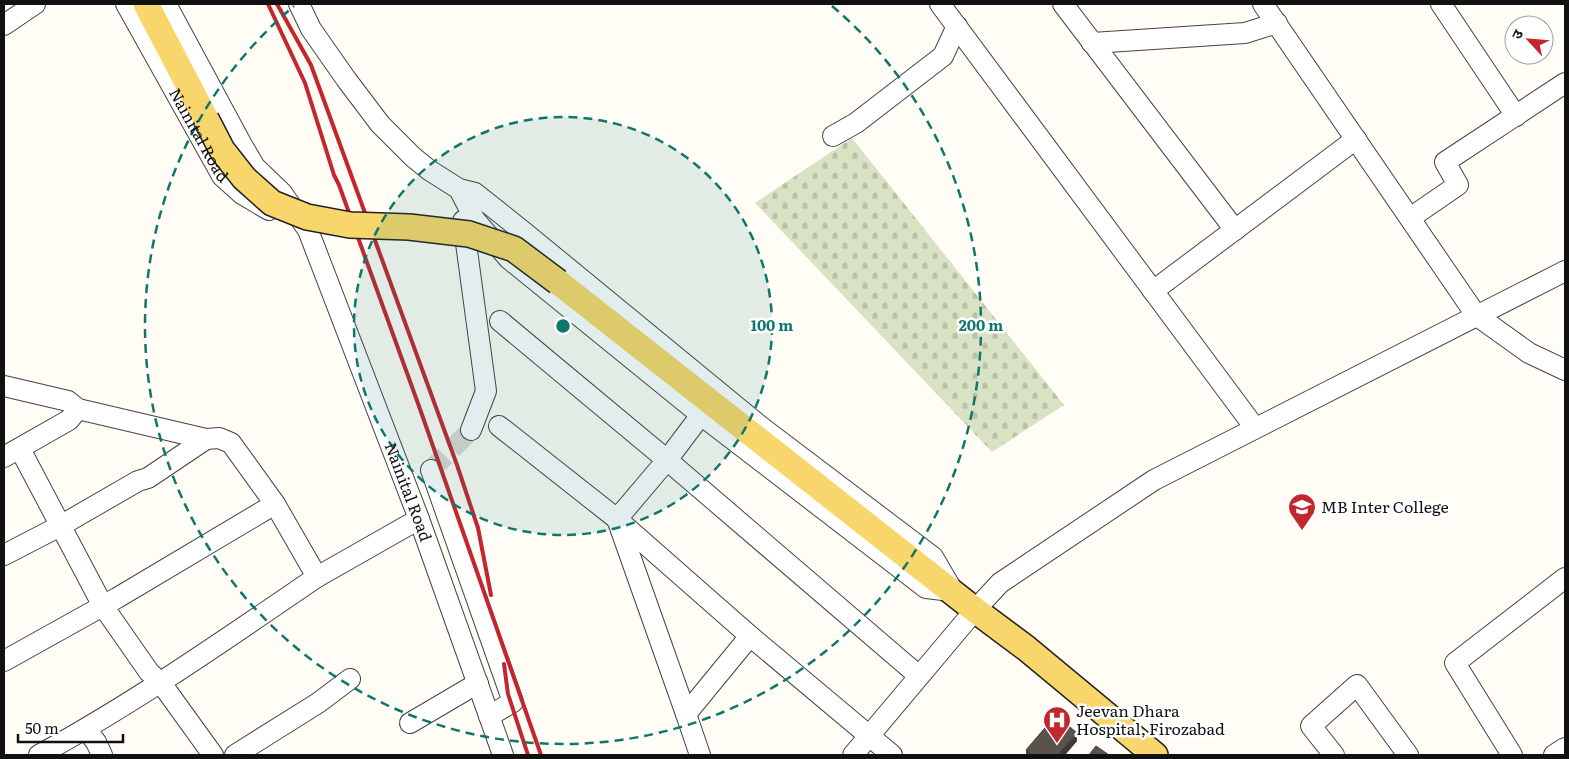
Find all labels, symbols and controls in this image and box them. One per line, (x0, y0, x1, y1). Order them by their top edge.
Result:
north arrow (1504, 15, 1554, 65)
text: उ (1506, 25, 1528, 42)
street label: Nainital Road (164, 83, 235, 188)
text: 100 m (751, 313, 793, 336)
text: 200 m (959, 313, 1003, 336)
centre of rings (554, 317, 572, 335)
street label: Nainital Road (380, 439, 439, 545)
school or university icon: MB Inter College (1287, 492, 1317, 531)
place label: MB Inter College (1321, 494, 1449, 518)
place label: Jeevan Dhara Hospital, Firozabad (1076, 698, 1225, 740)
hospital icon: Jeevan Dhara Hospital, Firozabad (1042, 705, 1072, 744)
scale bar (18, 712, 122, 744)
text: 50 m (25, 716, 59, 739)

